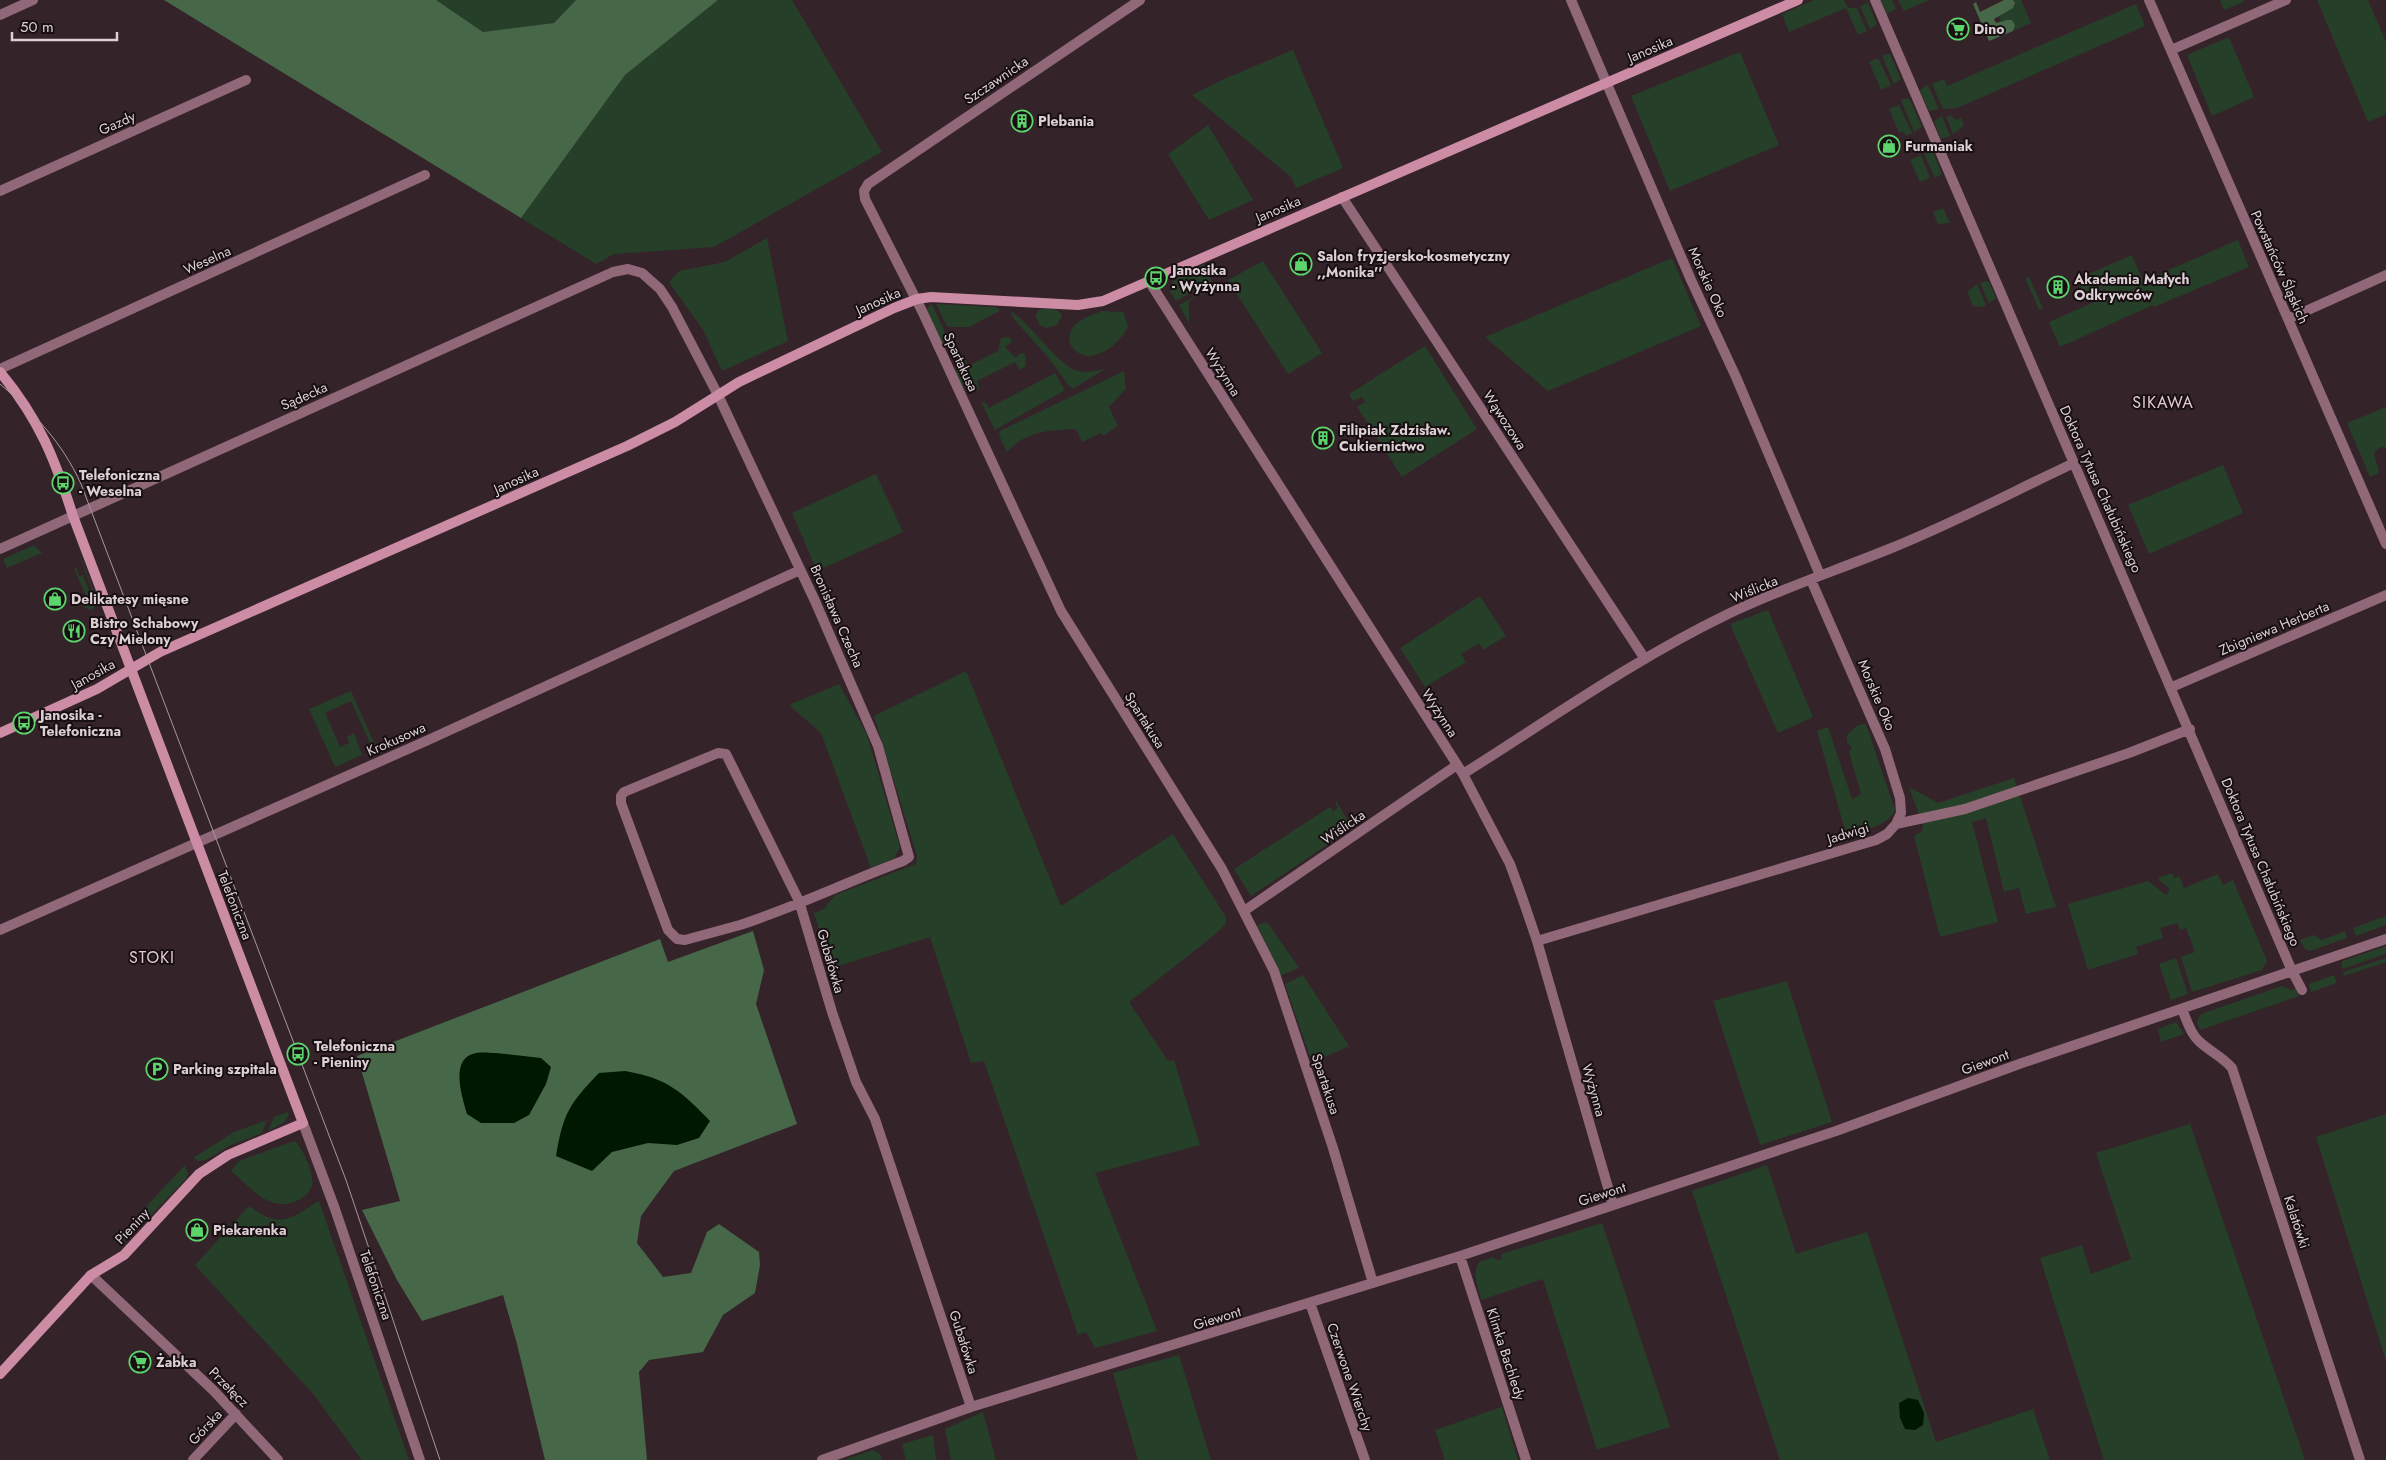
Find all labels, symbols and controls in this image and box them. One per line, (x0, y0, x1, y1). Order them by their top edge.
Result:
scale bar (12, 10, 118, 42)
text: 50 m (20, 16, 54, 38)
supermarket icon: Dino (1946, 17, 1970, 41)
place label: Dino (1974, 19, 2004, 39)
street label: Janosika (1622, 31, 1676, 68)
street label: Szczawnicka (960, 51, 1032, 109)
street label: Gazdy (95, 106, 139, 140)
building icon: Plebania (1010, 109, 1034, 133)
place label: Plebania (1038, 111, 1094, 131)
shop icon: Furmaniak (1877, 134, 1901, 158)
place label: Furmaniak (1905, 136, 1973, 156)
street label: Janosika (1250, 191, 1304, 228)
street label: Powstańców Śląskich (2246, 207, 2314, 327)
street label: Weselna (180, 241, 234, 279)
street label: Morskie Oko (1684, 244, 1733, 321)
place label: Salon fryzjersko-kosmetyczny ,,Monika'' (1317, 246, 1511, 282)
shop icon: Salon fryzjersko-kosmetyczny ,,Monika'' (1289, 252, 1313, 276)
place label: Janosika - Wyżynna (1169, 260, 1240, 296)
bus stop icon: Janosika - Wyżynna (1144, 266, 1168, 290)
place label: Akademia Małych Odkrywców (2073, 269, 2189, 305)
building icon: Akademia Małych Odkrywców (2046, 275, 2070, 299)
street label: Janosika (851, 282, 904, 321)
street label: Spartakusa (939, 329, 983, 395)
street label: Wyżynna (1200, 344, 1246, 400)
street label: Sądecka (277, 377, 331, 415)
street label: Wąwozowa (1478, 386, 1532, 454)
district label: SIKAWA (2132, 391, 2194, 414)
street label: Doktora Tytusa Chałubińskiego (2055, 402, 2147, 576)
place label: Filipiak Zdzisław. Cukiernictwo (1339, 420, 1451, 456)
building icon: Filipiak Zdzisław. Cukiernictwo (1311, 426, 1335, 450)
street label: Janosika (489, 461, 542, 500)
place label: Telefoniczna - Weselna (79, 465, 160, 501)
bus stop icon: Telefoniczna - Weselna (51, 471, 75, 495)
street label: Bronisława Czecha (805, 561, 869, 671)
street label: Wiślicka (1727, 570, 1781, 608)
shop icon: Delikatesy mięsne (43, 587, 67, 611)
place label: Delikatesy mięsne (71, 589, 189, 609)
street label: Zbigniewa Herberta (2216, 596, 2332, 660)
place label: Bistro Schabowy Czy Mielony (90, 613, 199, 649)
restaurant icon: Bistro Schabowy Czy Mielony (62, 619, 86, 643)
street label: Janosika (66, 654, 119, 695)
street label: Morskie Oko (1853, 656, 1901, 734)
street label: Wyżynna (1417, 685, 1463, 741)
street label: Spartakusa (1120, 688, 1170, 752)
place label: Janosika - Telefoniczna (37, 705, 121, 741)
bus stop icon: Janosika - Telefoniczna (12, 711, 36, 735)
street label: Krokusowa (363, 717, 429, 761)
street label: Doktora Tytusa Chałubińskiego (2216, 775, 2306, 950)
street label: Wiślicka (1317, 805, 1369, 849)
street label: Jadwigi (1823, 817, 1871, 849)
street label: Telefoniczna (213, 868, 257, 942)
street label: Gubałówka (812, 927, 850, 995)
district label: STOKI (129, 946, 175, 969)
place label: Telefoniczna - Pieniny (314, 1036, 395, 1072)
bus stop icon: Telefoniczna - Pieniny (286, 1042, 310, 1066)
street label: Giewont (1958, 1044, 2012, 1080)
street label: Spartakusa (1307, 1051, 1345, 1117)
parking icon: Parking szpitala (145, 1057, 169, 1081)
place label: Parking szpitala (173, 1059, 277, 1079)
street label: Wyżynna (1577, 1061, 1611, 1119)
street label: Giewont (1576, 1177, 1629, 1211)
street label: Kalatówki (2279, 1193, 2315, 1251)
street label: Pieniny (110, 1203, 155, 1249)
shop icon: Piekarenka (185, 1218, 209, 1242)
place label: Piekarenka (213, 1220, 286, 1240)
street label: Telefoniczna (355, 1247, 397, 1323)
street label: Giewont (1191, 1301, 1244, 1335)
street label: Klimka Bachledy (1482, 1305, 1531, 1404)
street label: Gubałówka (944, 1308, 984, 1376)
street label: Czerwone Wierchy (1322, 1320, 1378, 1435)
supermarket icon: Żabka (128, 1350, 152, 1374)
place label: Żabka (156, 1352, 197, 1372)
street label: Przełęcz (204, 1362, 254, 1412)
street label: Górska (183, 1405, 227, 1449)

